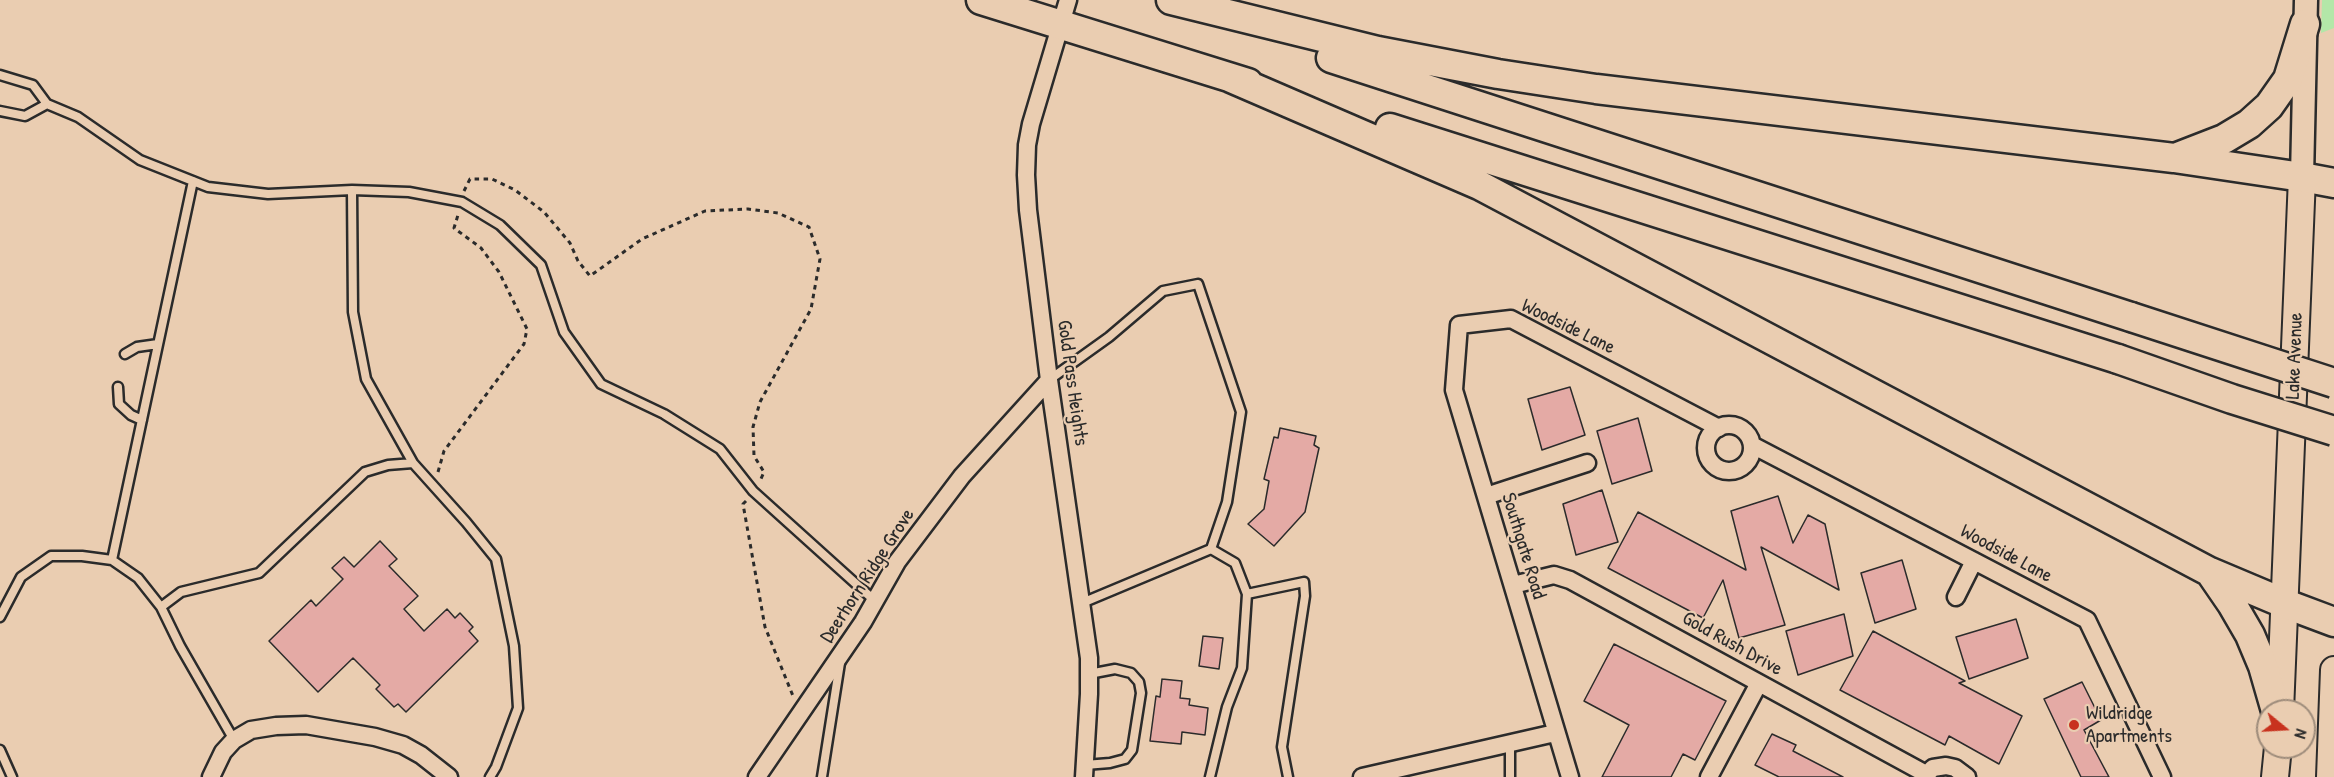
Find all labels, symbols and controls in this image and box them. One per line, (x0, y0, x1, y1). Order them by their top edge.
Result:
street label: Woodside Lane (1517, 294, 1619, 360)
street label: Lake Avenue (2281, 312, 2309, 400)
street label: Gold Pass Heights (1051, 319, 1093, 447)
street label: Southgate Road (1496, 490, 1550, 602)
street label: Deerhorn Ridge Grove (816, 504, 920, 648)
street label: Woodside Lane (1956, 520, 2056, 588)
street label: Gold Rush Drive (1678, 607, 1786, 681)
north arrow (2256, 699, 2316, 759)
place label: Wildridge Apartments (2086, 702, 2172, 749)
marker: Wildridge Apartments (2067, 718, 2081, 732)
text: N (2289, 726, 2313, 741)

